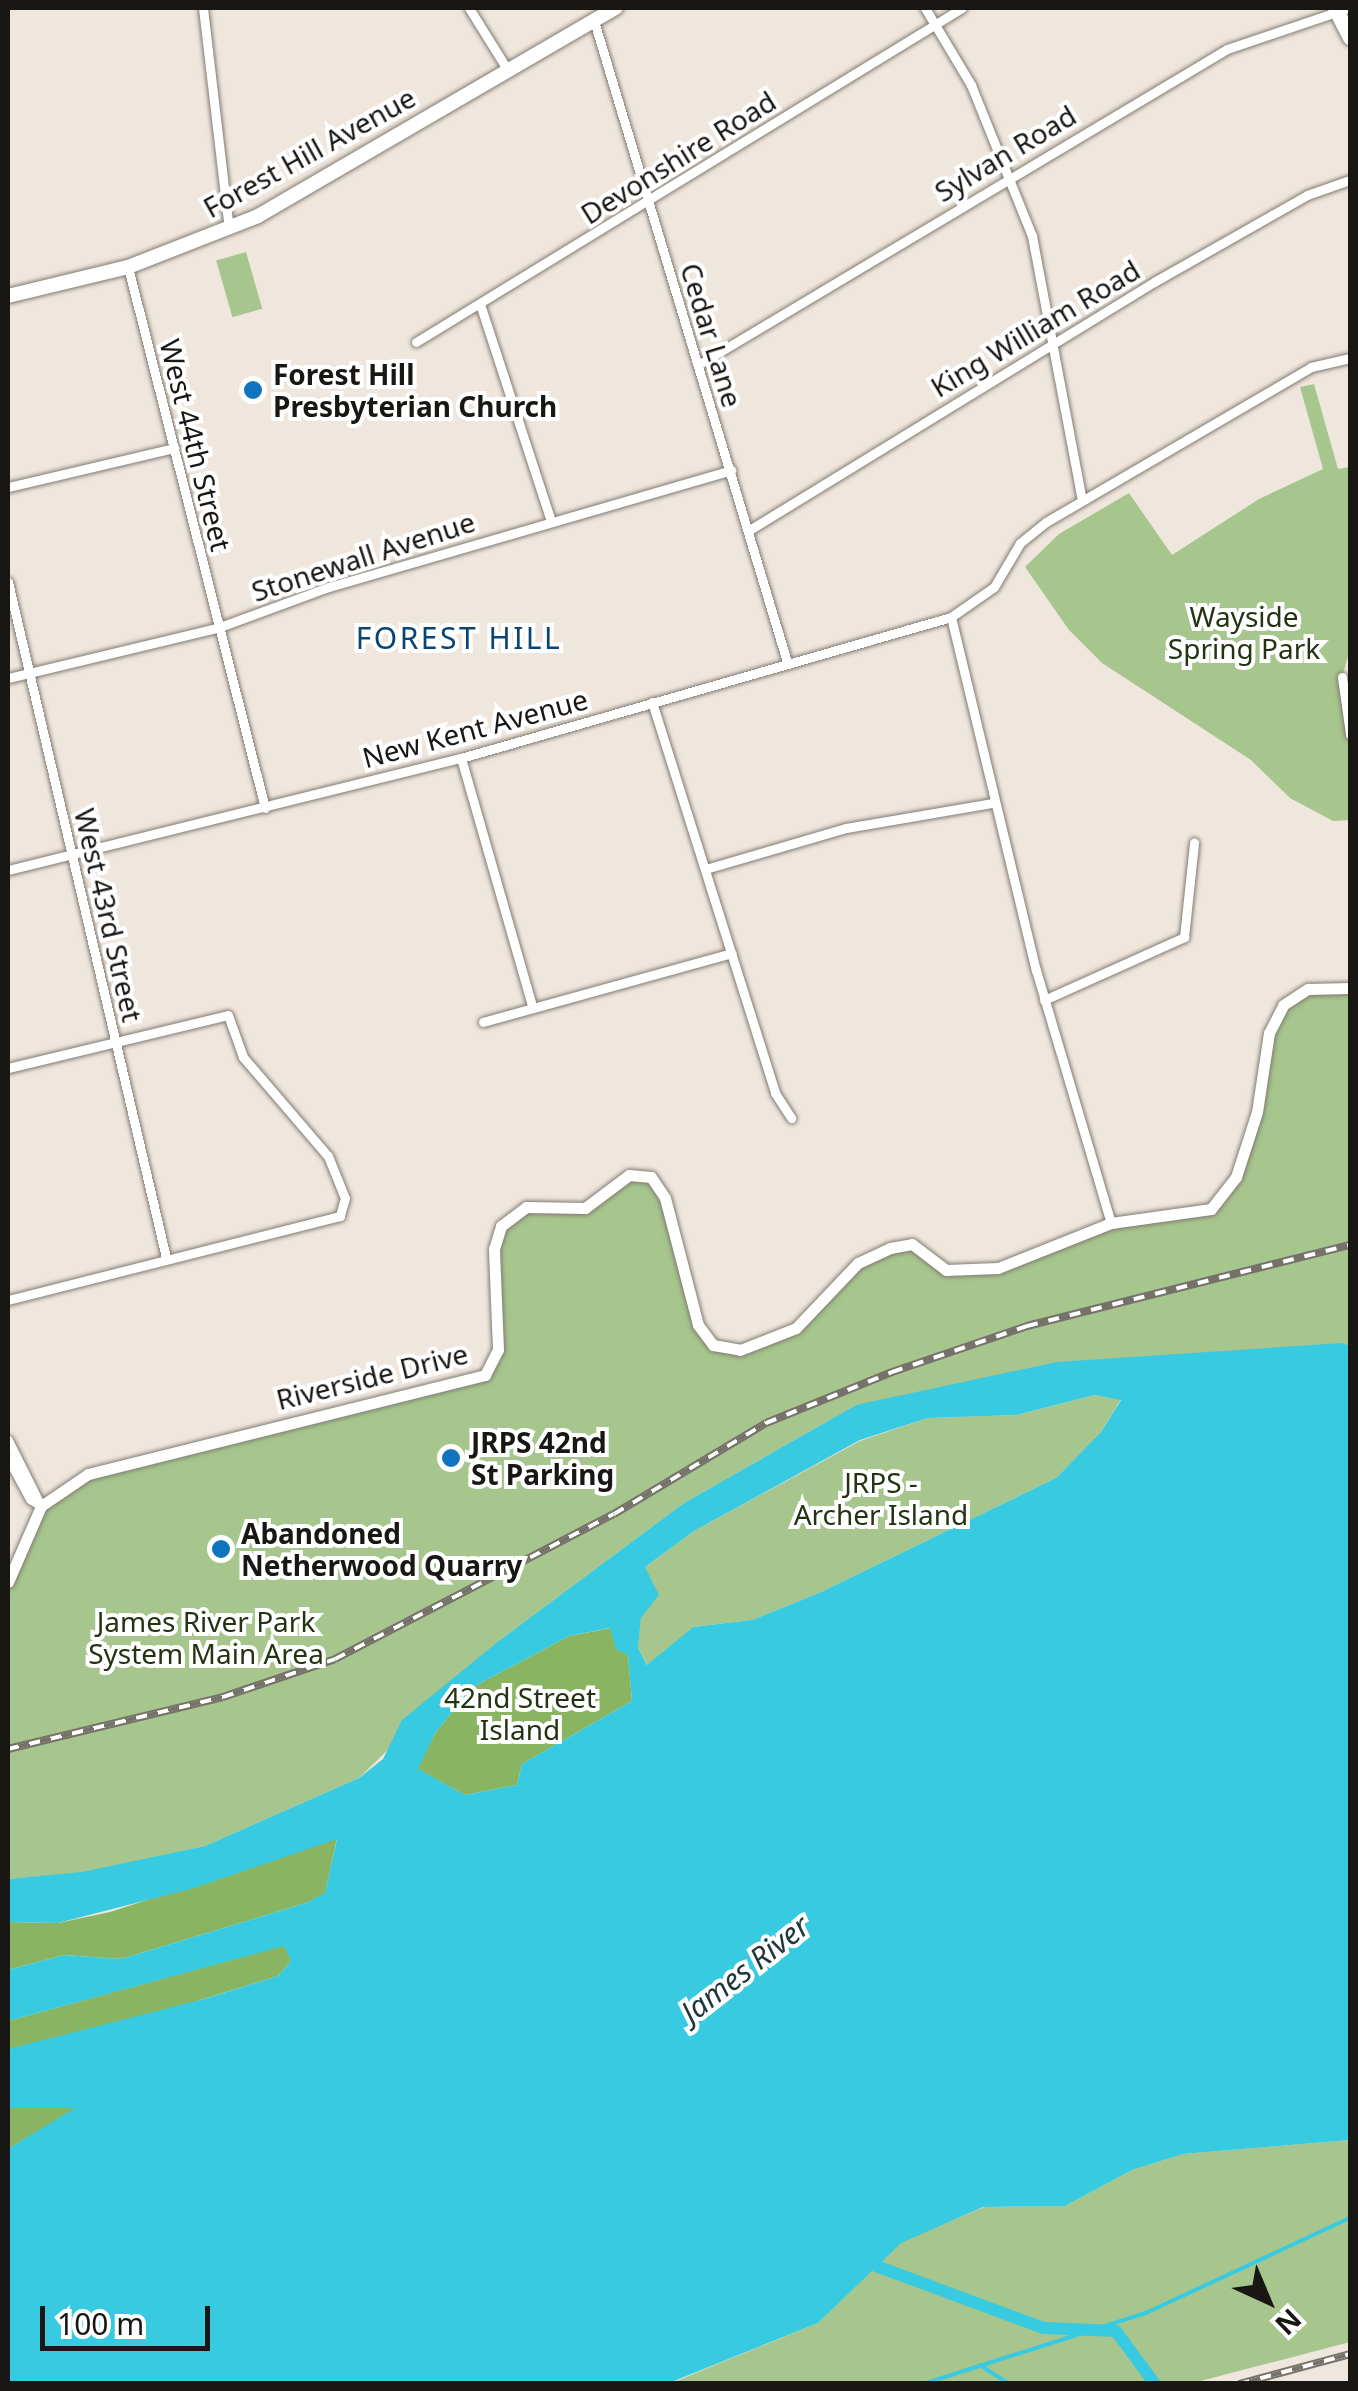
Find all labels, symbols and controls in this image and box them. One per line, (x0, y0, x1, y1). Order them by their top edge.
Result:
street label: Forest Hill Avenue (197, 80, 421, 224)
street label: Devonshire Road (574, 84, 782, 230)
street label: Sylvan Road (928, 98, 1082, 208)
street label: King William Road (924, 252, 1146, 404)
street label: Cedar Lane (674, 259, 750, 411)
street label: West 44th Street (153, 336, 239, 554)
place label: Forest Hill Presbyterian Church (273, 357, 557, 423)
marker: Forest Hill Presbyterian Church (242, 379, 264, 401)
street label: Stonewall Avenue (247, 504, 479, 608)
park label: Wayside Spring Park (1168, 599, 1320, 665)
district label: FOREST HILL (356, 620, 562, 656)
street label: New Kent Avenue (359, 682, 591, 774)
street label: West 43rd Street (68, 805, 150, 1025)
street label: Riverside Drive (273, 1336, 471, 1416)
place label: JRPS 42nd St Parking (471, 1425, 614, 1491)
marker: JRPS 42nd St Parking (440, 1447, 462, 1469)
park label: JRPS - Archer Island (794, 1465, 968, 1531)
place label: Abandoned Netherwood Quarry (241, 1516, 522, 1582)
marker: Abandoned Netherwood Quarry (210, 1538, 232, 1560)
park label: James River Park System Main Area (88, 1604, 324, 1670)
park label: 42nd Street Island (444, 1680, 596, 1746)
water label: James River (674, 1908, 816, 2030)
north arrow (1218, 2251, 1318, 2351)
scale bar (45, 2286, 215, 2348)
text: N (1267, 2301, 1310, 2344)
text: 100 m (57, 2303, 144, 2344)

